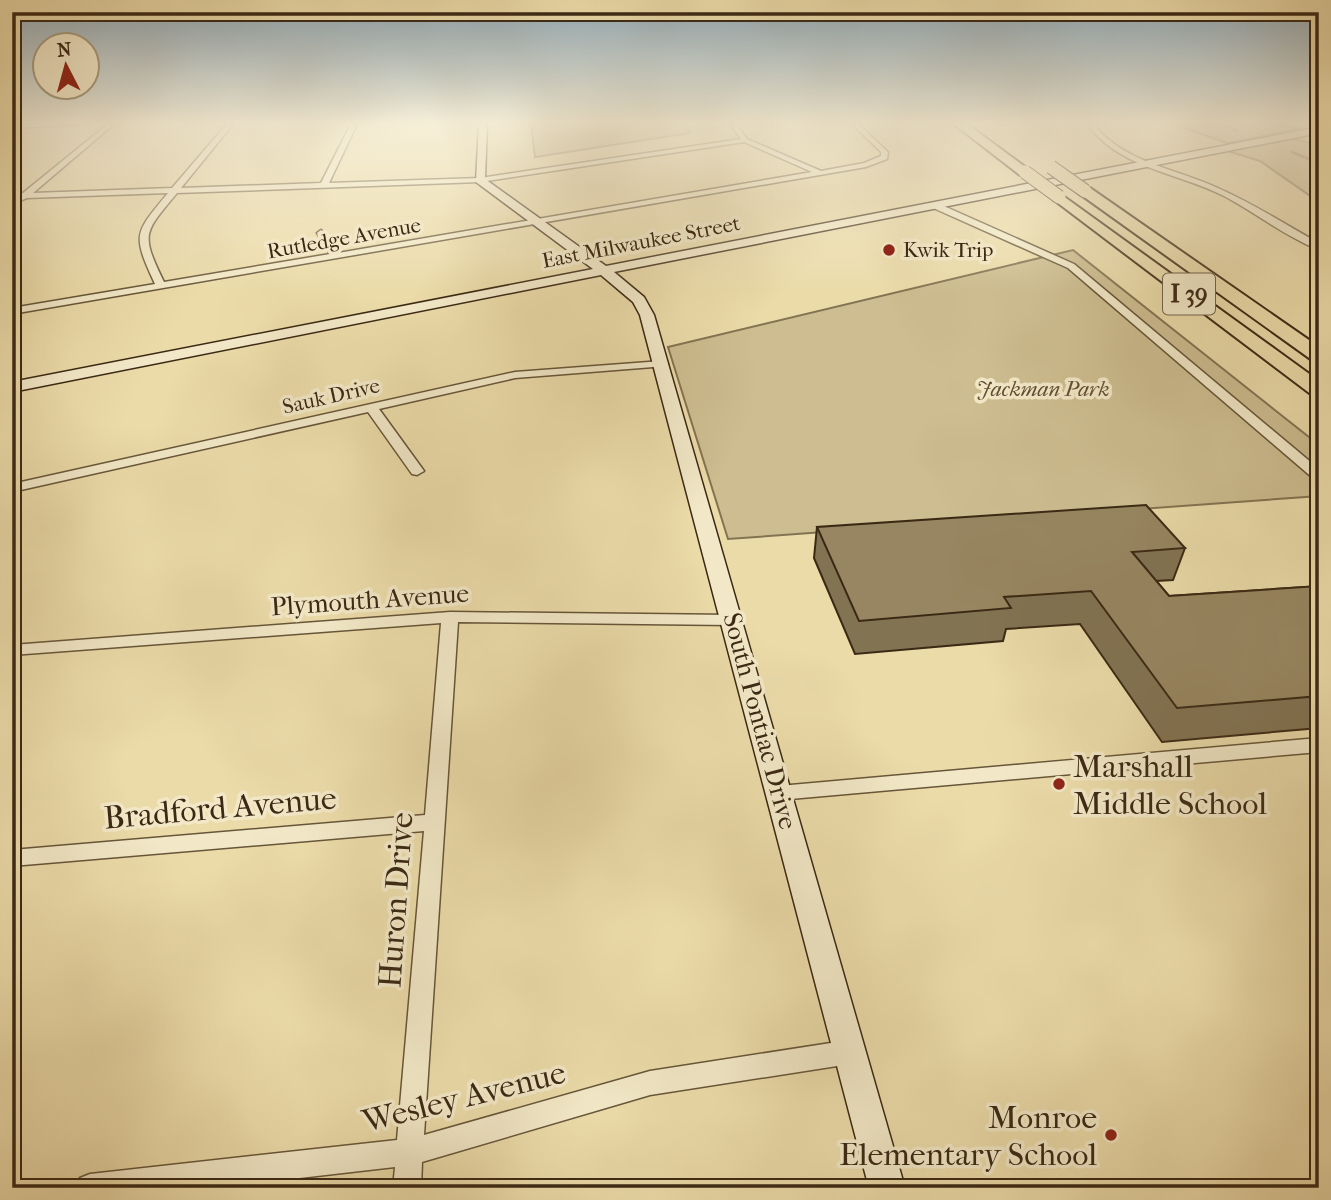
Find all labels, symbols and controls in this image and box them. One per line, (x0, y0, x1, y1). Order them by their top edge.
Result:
north arrow (32, 32, 102, 102)
text: N (56, 38, 73, 62)
street label: East Milwaukee Street (540, 211, 743, 273)
street label: Rutledge Avenue (265, 213, 423, 263)
place label: Kwik Trip (903, 238, 993, 262)
marker: Kwik Trip (881, 242, 897, 258)
road number: I 39 (1163, 274, 1215, 314)
street label: Sauk Drive (280, 373, 382, 419)
park label: Jackman Park (976, 377, 1110, 401)
street label: Plymouth Avenue (270, 578, 470, 622)
street label: South Pontiac Drive (716, 609, 804, 833)
place label: Marshall Middle School (1073, 748, 1267, 822)
marker: Marshall Middle School (1051, 776, 1067, 792)
street label: Bradford Avenue (102, 779, 338, 837)
street label: Huron Drive (371, 811, 421, 989)
street label: Wesley Avenue (358, 1054, 570, 1140)
place label: Monroe Elementary School (839, 1099, 1097, 1173)
marker: Monroe Elementary School (1103, 1127, 1119, 1143)

